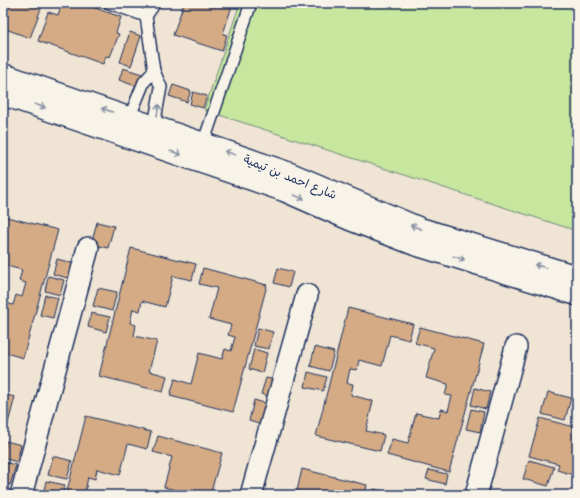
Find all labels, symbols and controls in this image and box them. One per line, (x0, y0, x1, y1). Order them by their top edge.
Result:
one-way arrow (34, 103, 46, 111)
one-way arrow (154, 104, 162, 117)
one-way arrow (102, 106, 114, 114)
one-way arrow (170, 149, 182, 157)
one-way arrow (224, 149, 236, 157)
street label: شارع احمد بن تيمية (241, 151, 339, 204)
one-way arrow (292, 193, 304, 201)
one-way arrow (410, 222, 422, 230)
one-way arrow (452, 255, 465, 262)
one-way arrow (533, 262, 546, 269)

